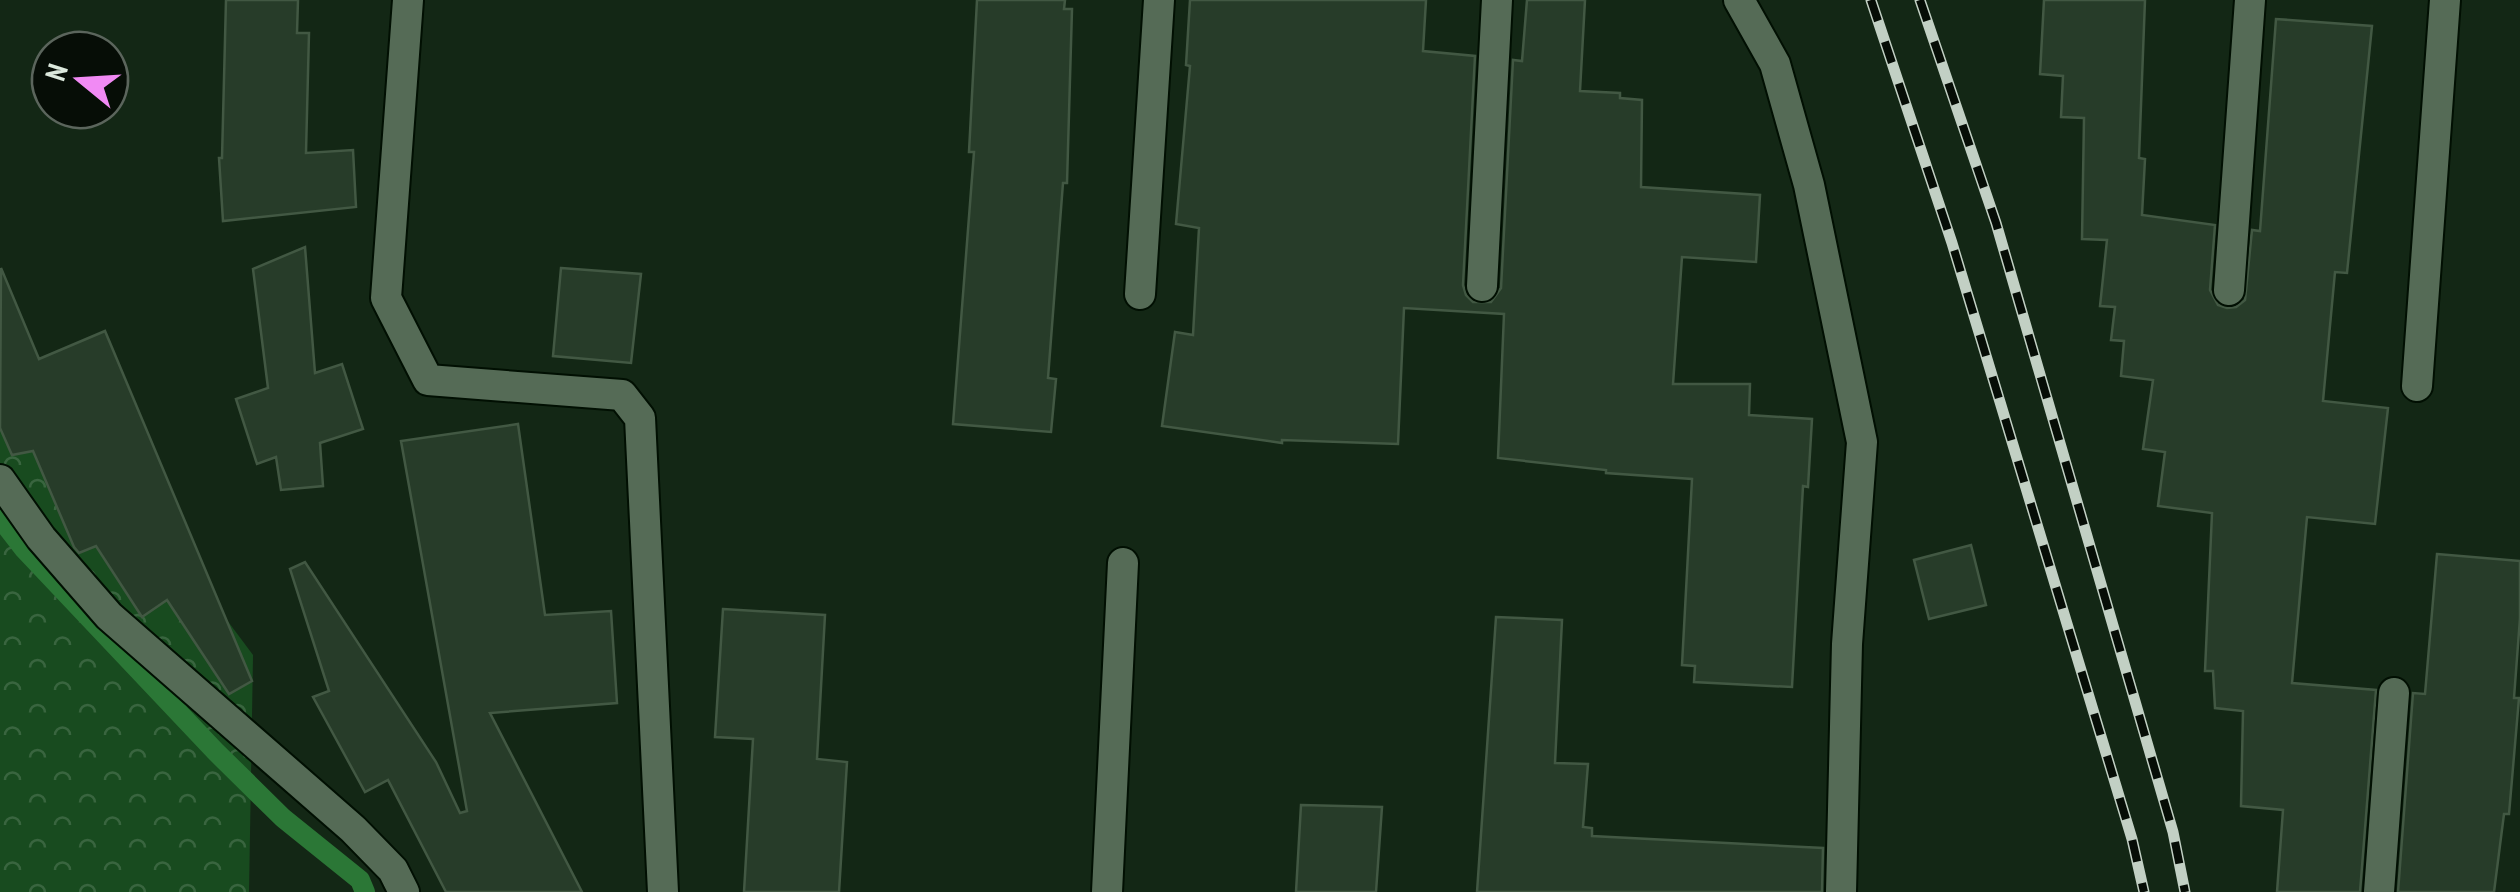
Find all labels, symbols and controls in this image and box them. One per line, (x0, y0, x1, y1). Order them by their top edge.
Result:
north arrow (30, 30, 130, 130)
text: N (36, 59, 76, 85)

